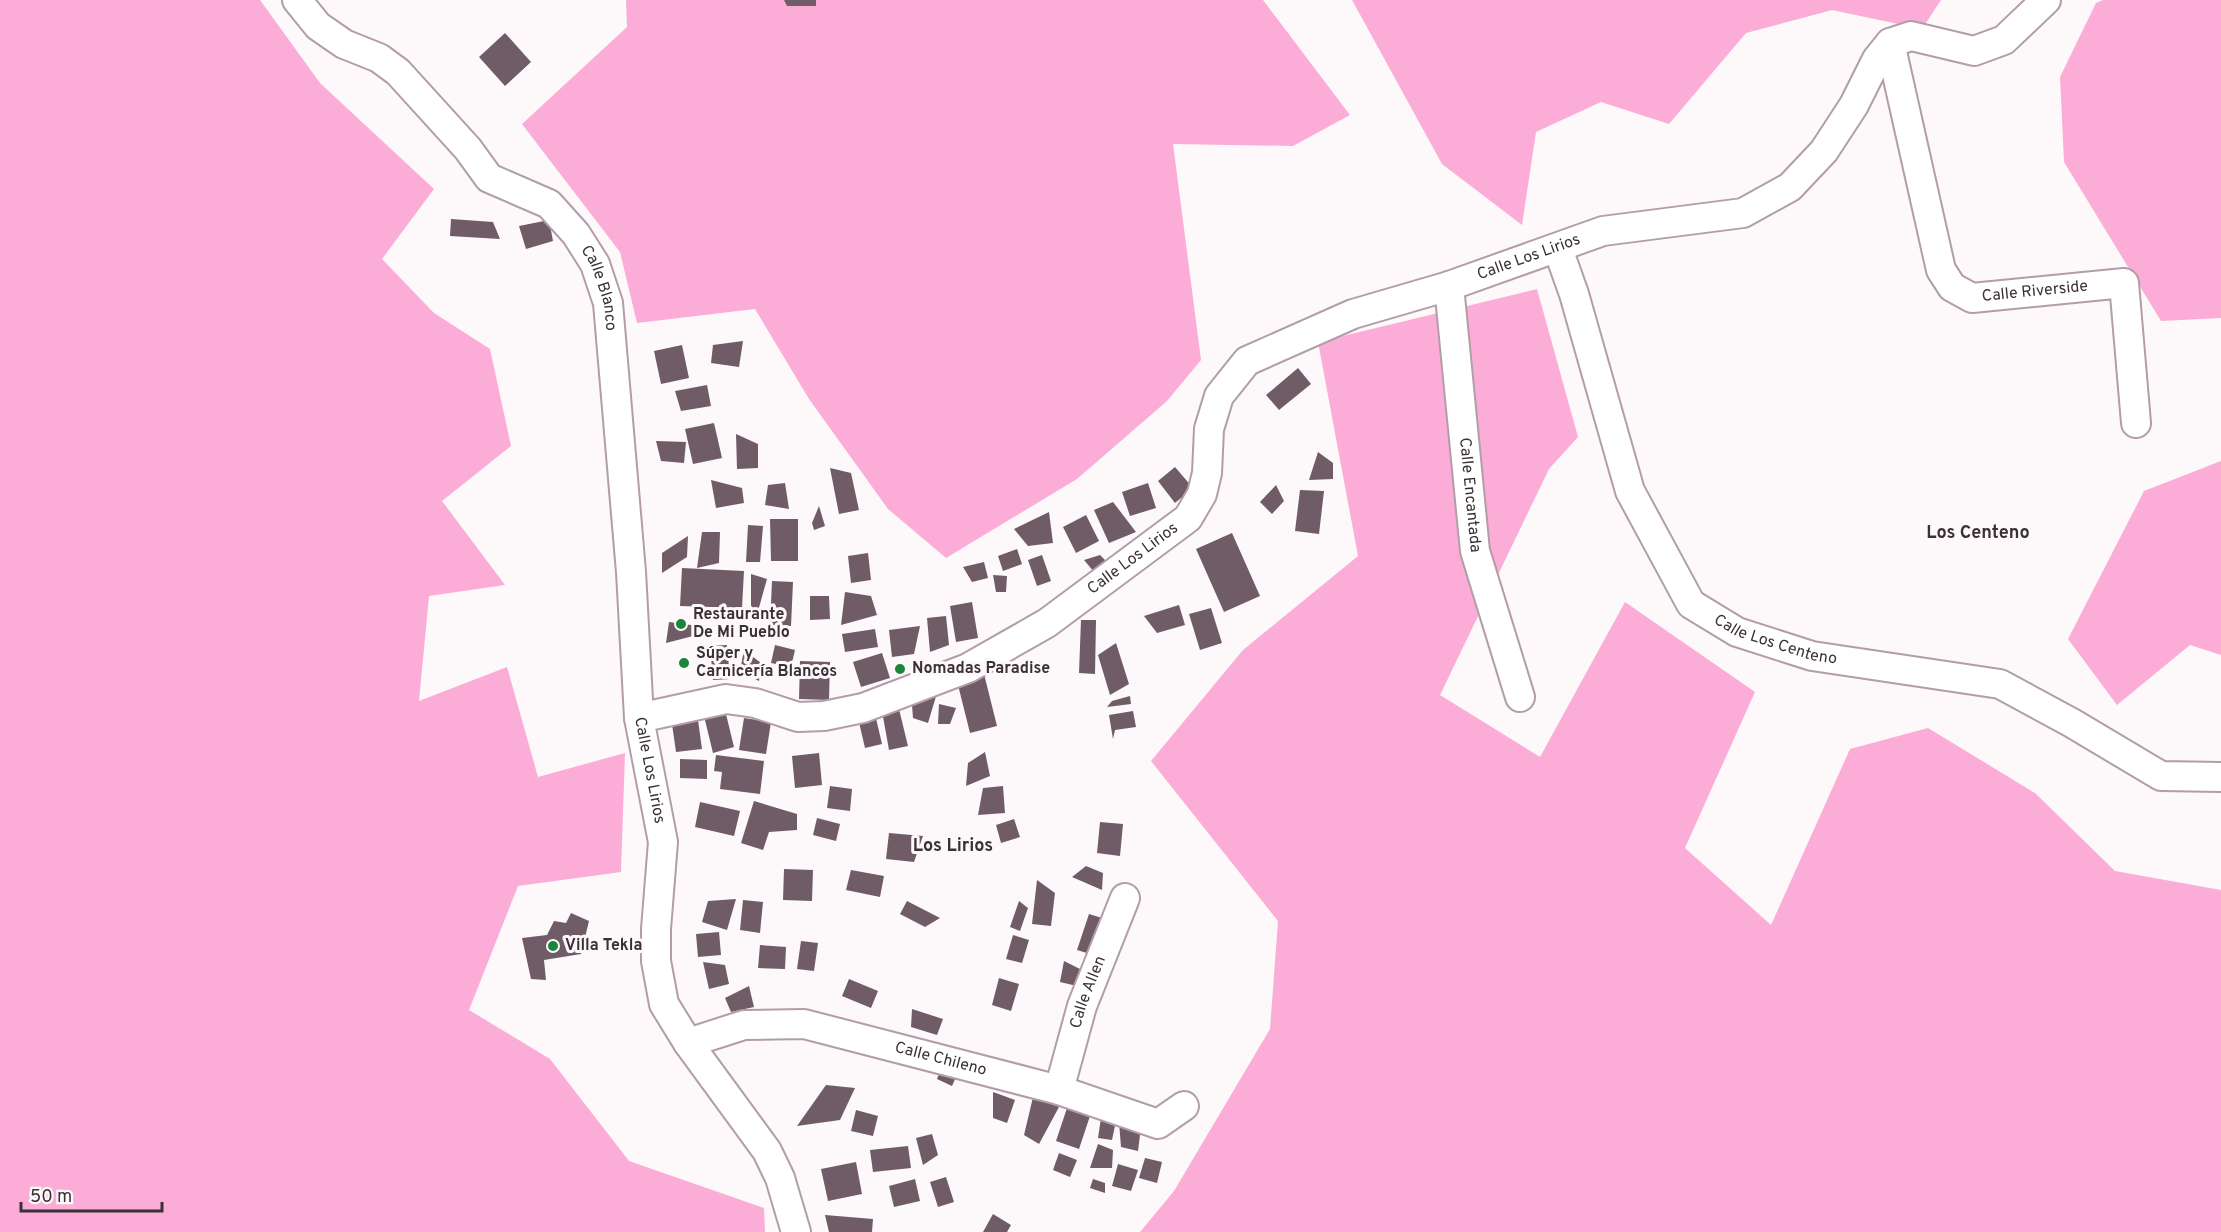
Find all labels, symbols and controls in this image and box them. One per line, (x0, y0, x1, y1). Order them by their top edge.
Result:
street label: Calle Los Lirios (1475, 230, 1583, 285)
street label: Calle Blanco (576, 242, 620, 332)
street label: Calle Riverside (1981, 277, 2089, 307)
street label: Calle Encantada (1454, 437, 1485, 553)
street label: Calle Los Lirios (1084, 519, 1182, 599)
district label: Los Centeno (1926, 522, 2030, 545)
place label: Restaurante De Mi Pueblo (693, 605, 790, 643)
street label: Calle Los Centeno (1710, 610, 1838, 670)
marker: Restaurante De Mi Pueblo (674, 617, 688, 631)
place label: Súper y Carnicería Blancos (696, 644, 837, 682)
marker: Súper y Carnicería Blancos (677, 656, 691, 670)
place label: Nomadas Paradise (912, 659, 1050, 679)
marker: Nomadas Paradise (893, 662, 907, 676)
street label: Calle Los Lirios (629, 715, 669, 825)
district label: Los Lirios (913, 835, 993, 858)
place label: Villa Tekla (565, 936, 642, 956)
marker: Villa Tekla (546, 939, 560, 953)
street label: Calle Allen (1066, 953, 1111, 1031)
street label: Calle Chileno (893, 1038, 989, 1081)
scale bar (21, 1175, 162, 1213)
text: 50 m (30, 1186, 72, 1209)

